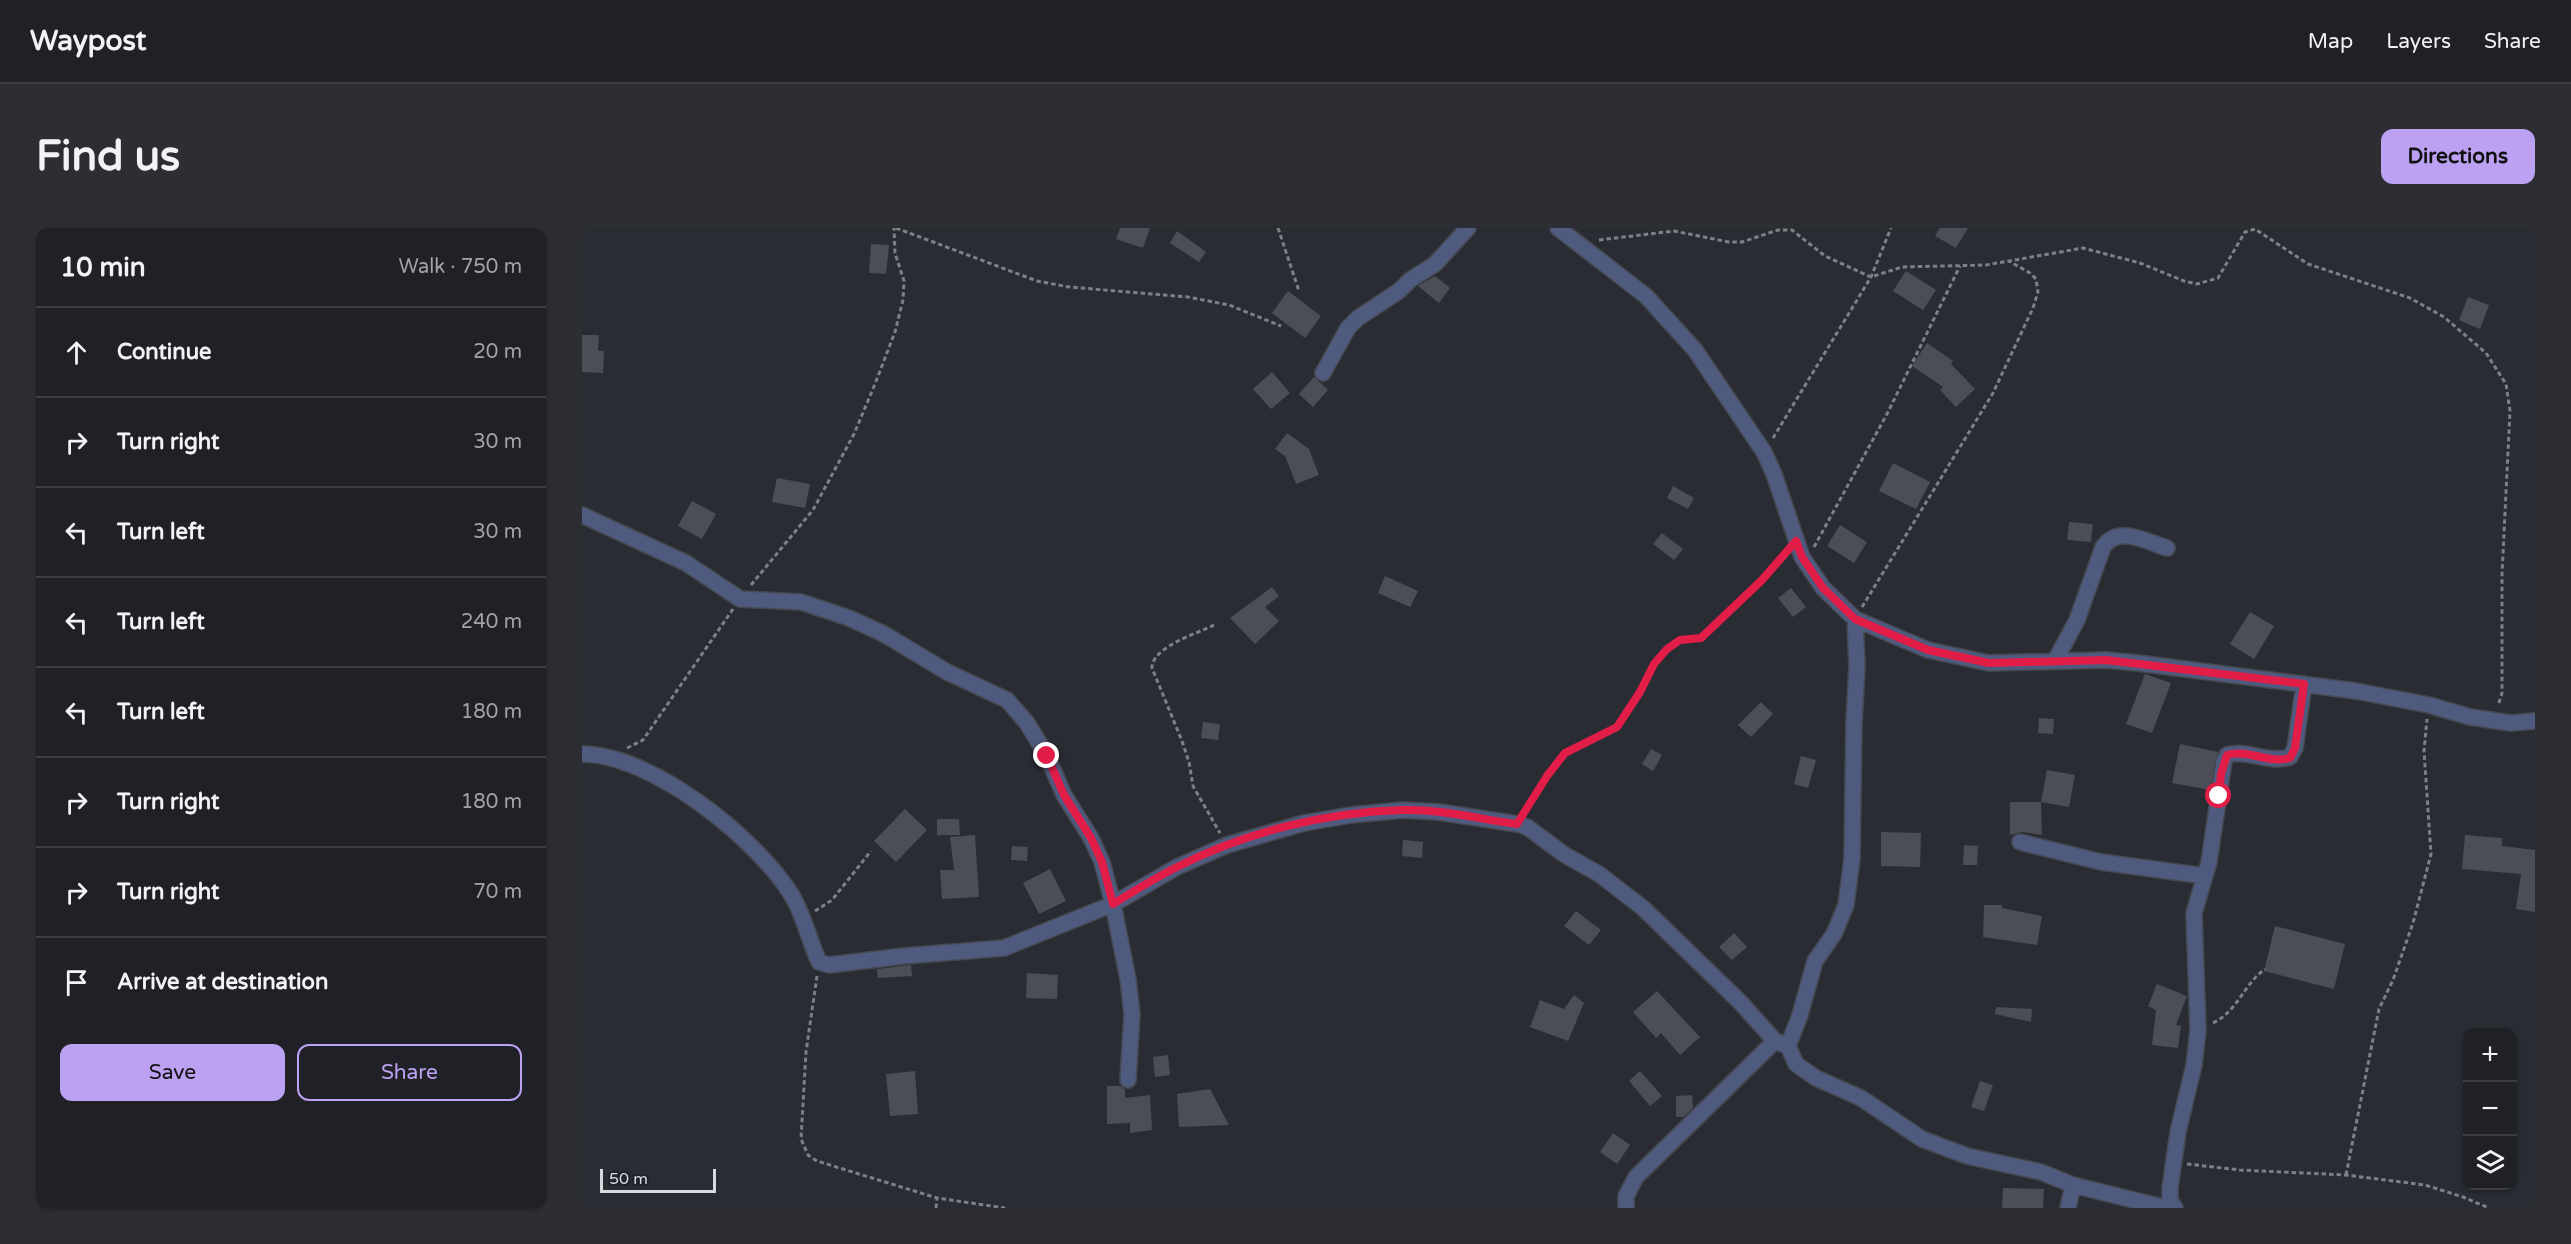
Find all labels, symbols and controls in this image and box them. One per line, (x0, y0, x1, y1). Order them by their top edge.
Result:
text: Waypost (30, 24, 146, 58)
text: Map (2308, 29, 2353, 54)
text: Layers (2386, 29, 2451, 54)
text: Share (2484, 29, 2541, 54)
button: Directions (2381, 129, 2535, 184)
text: Find us (36, 131, 180, 182)
text: 10 min (60, 252, 146, 283)
text: Walk · 750 m (399, 255, 522, 279)
icon: ahead (60, 336, 93, 369)
text: Continue (117, 339, 212, 365)
text: 20 m (473, 340, 522, 364)
icon: right (60, 426, 93, 459)
text: Turn right (117, 429, 219, 455)
text: 30 m (473, 430, 522, 454)
icon: left (60, 516, 93, 549)
text: Turn left (117, 519, 205, 545)
text: 30 m (473, 520, 522, 544)
icon: left (60, 606, 93, 639)
text: Turn left (117, 609, 205, 635)
text: 240 m (461, 610, 522, 634)
icon: left (60, 696, 93, 729)
text: Turn left (117, 699, 205, 725)
text: 180 m (461, 700, 522, 724)
route end (1033, 742, 1059, 768)
route start (2205, 782, 2231, 808)
icon: right (60, 786, 93, 819)
text: Turn right (117, 789, 219, 815)
text: 180 m (461, 790, 522, 814)
icon: right (60, 876, 93, 909)
text: Turn right (117, 879, 219, 905)
text: 70 m (473, 880, 522, 904)
icon: arrive (60, 966, 93, 999)
text: Arrive at destination (117, 969, 328, 995)
map controls (2463, 1028, 2517, 1190)
button: + (2463, 1028, 2517, 1082)
button: Save (60, 1044, 285, 1101)
button: Share (297, 1044, 522, 1101)
button: − (2463, 1082, 2517, 1136)
button: layers (2463, 1136, 2517, 1190)
scale bar (600, 1166, 716, 1194)
text: 50 m (609, 1169, 648, 1189)

